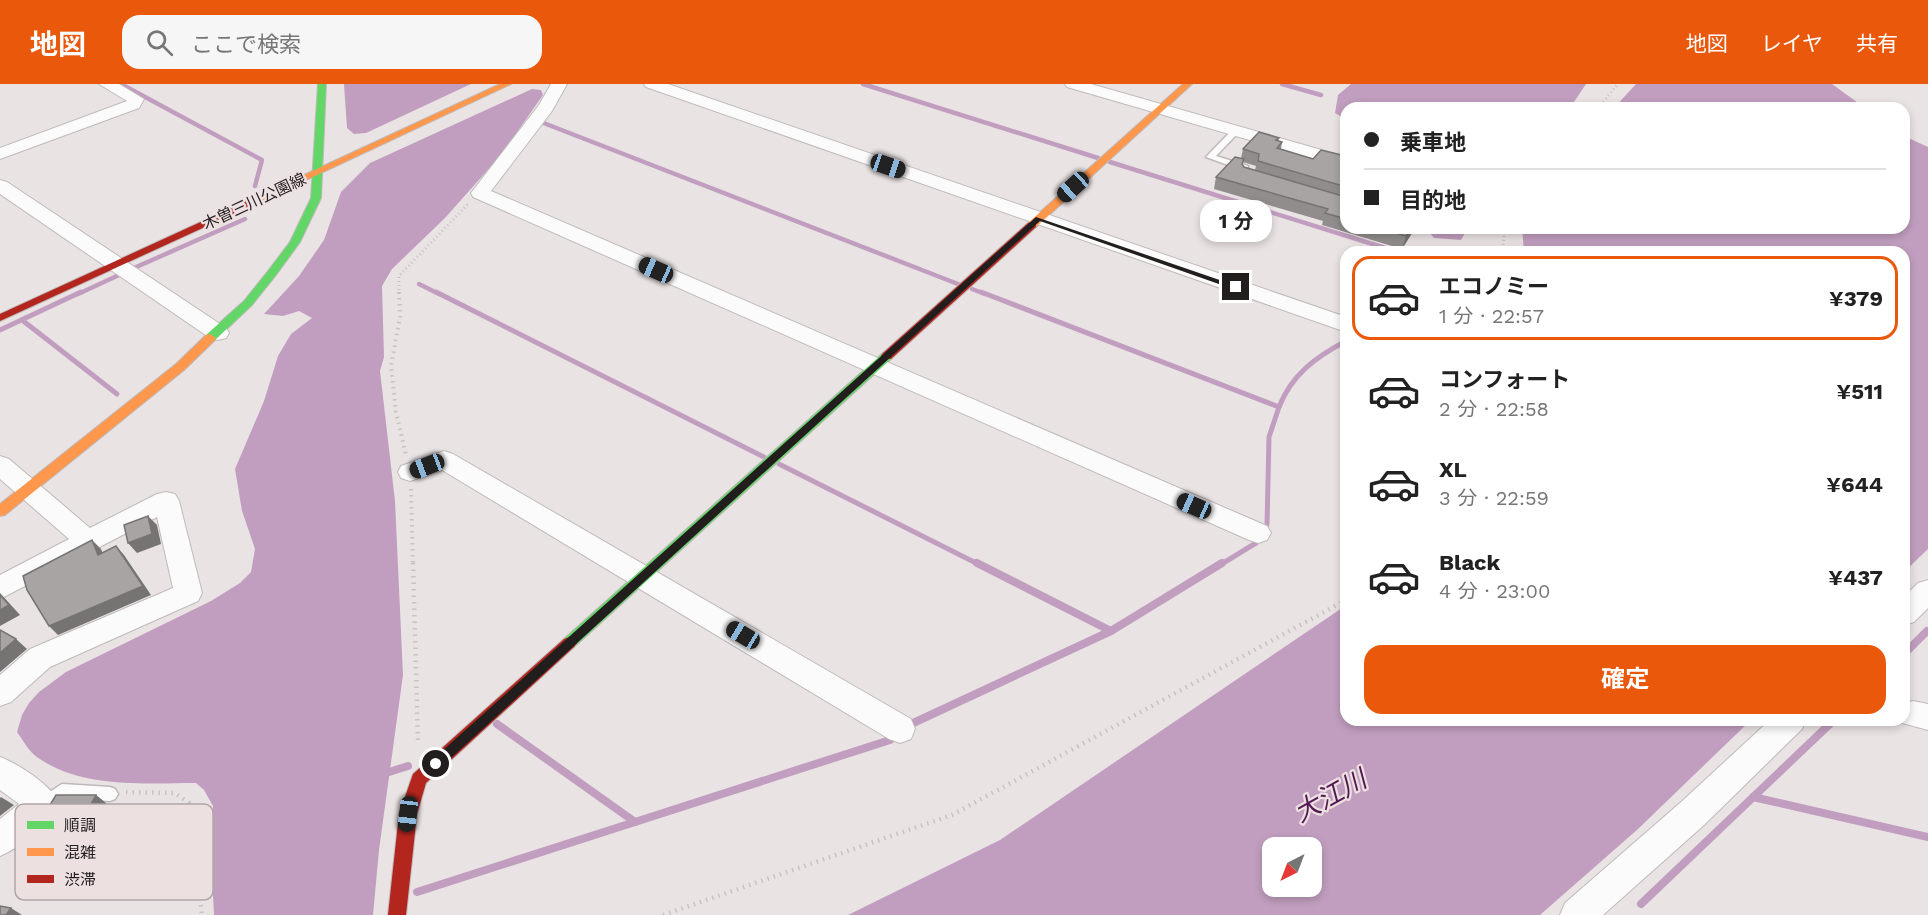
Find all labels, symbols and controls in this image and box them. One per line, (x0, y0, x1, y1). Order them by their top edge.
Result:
search box (122, 15, 542, 69)
icon: search (143, 26, 176, 59)
text: 地図 (30, 28, 86, 61)
text: 地図 (1686, 31, 1728, 56)
text: レイヤ (1761, 31, 1823, 56)
text: 共有 (1856, 31, 1898, 56)
text: ここで検索 (191, 32, 301, 57)
text: 乗車地 (1400, 130, 1466, 155)
car (868, 152, 908, 180)
car (1054, 168, 1092, 206)
street label: 木曽三川公園線 (199, 169, 309, 234)
text: 目的地 (1400, 188, 1466, 213)
callout: 1 分 (1200, 200, 1272, 242)
text: 1 分 (1219, 209, 1253, 233)
car (636, 254, 676, 286)
icon: car (1367, 271, 1421, 325)
route end (1222, 273, 1249, 300)
text: エコノミー (1439, 274, 1549, 299)
text: ¥379 (1829, 286, 1883, 311)
text: 1 分 · 22:57 (1439, 304, 1544, 328)
icon: car (1367, 364, 1421, 418)
text: コンフォート (1439, 367, 1570, 392)
text: ¥511 (1837, 379, 1883, 404)
text: 2 分 · 22:58 (1439, 397, 1549, 421)
car (407, 451, 447, 481)
icon: car (1367, 457, 1421, 511)
text: XL (1439, 457, 1467, 482)
text: ¥644 (1826, 472, 1883, 497)
text: 3 分 · 22:59 (1439, 486, 1549, 510)
car (1174, 490, 1214, 522)
icon: car (1367, 550, 1421, 604)
text: Black (1439, 550, 1500, 575)
text: ¥437 (1828, 565, 1883, 590)
text: 4 分 · 23:00 (1439, 579, 1550, 603)
car (723, 618, 763, 652)
button: 確定 (1364, 645, 1886, 714)
route start (422, 750, 449, 777)
water label: 大江川 (1289, 763, 1374, 828)
car (397, 795, 419, 833)
legend (15, 804, 213, 900)
text: 順調 (64, 816, 96, 835)
north arrow (1262, 837, 1322, 897)
map controls (1262, 837, 1322, 897)
text: 混雑 (64, 843, 96, 862)
text: 渋滞 (64, 870, 96, 889)

